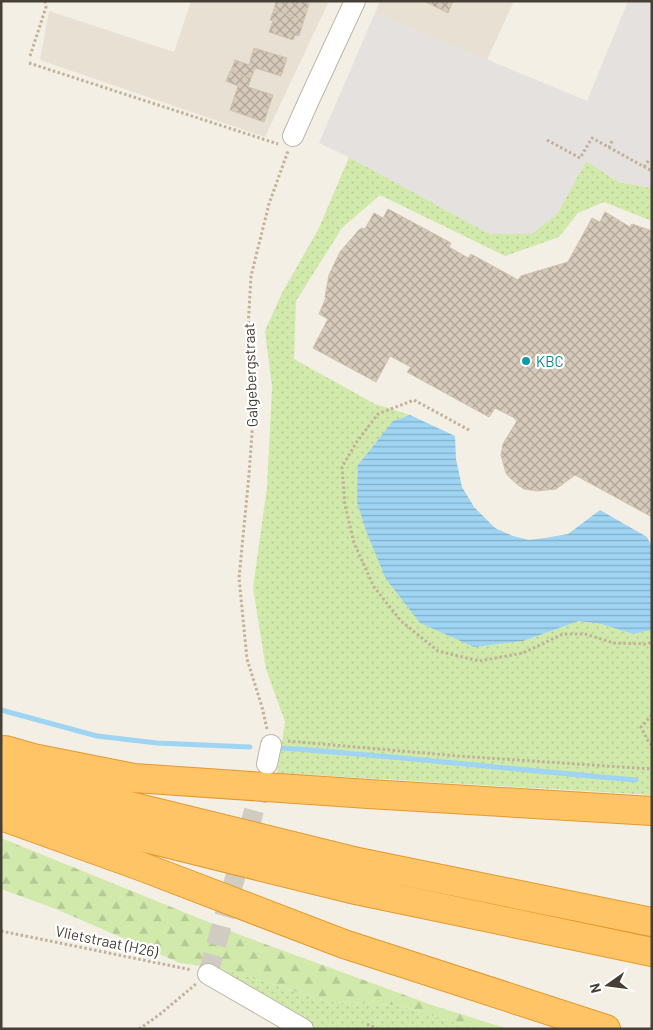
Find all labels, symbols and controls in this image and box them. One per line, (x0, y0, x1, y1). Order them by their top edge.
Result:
street label: Galgebergstraat (239, 323, 261, 427)
place label: KBC (536, 352, 564, 370)
marker: KBC (520, 355, 532, 367)
street label: Vlietstraat (H26) (54, 921, 160, 961)
north arrow (583, 960, 633, 1010)
text: N (586, 982, 604, 995)

